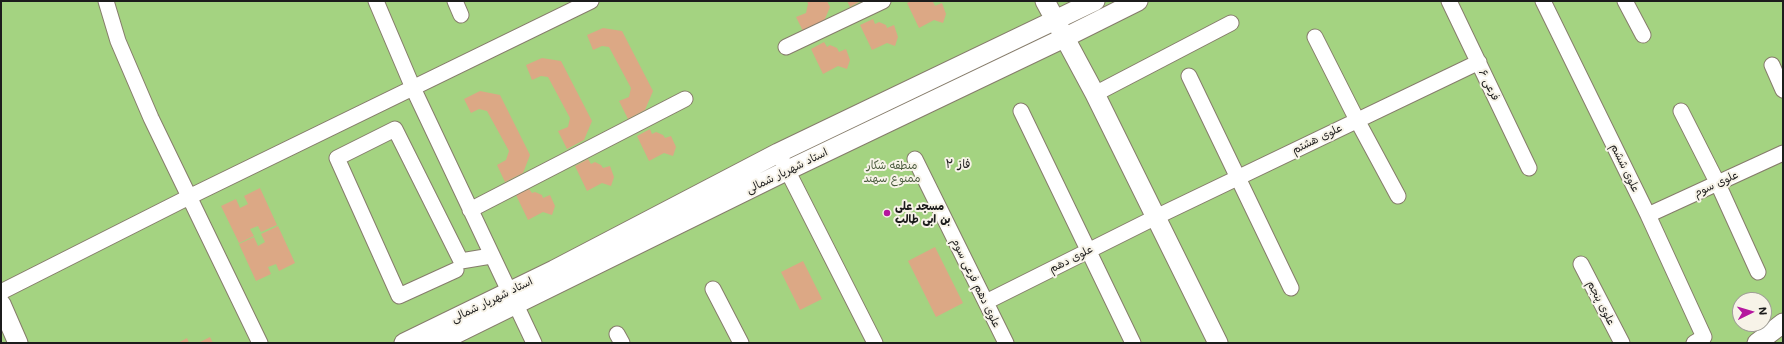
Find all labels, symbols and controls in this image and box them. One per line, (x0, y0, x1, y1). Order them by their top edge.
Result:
street label: فرعی ۶ (1476, 67, 1502, 103)
street label: علوی هشتم (1290, 121, 1344, 157)
street label: علوی ششم (1608, 142, 1642, 194)
street label: استاد شهریار شمالی (744, 146, 830, 196)
district label: فاز ۲ (946, 157, 970, 171)
park label: منطقه شکار ممنوع سهند (863, 159, 921, 185)
street label: علوی سوم (1692, 168, 1740, 200)
place label: مسجد علی بن ابی طالب (895, 200, 951, 226)
marker: مسجد علی بن ابی طالب (882, 208, 892, 218)
street label: علوی دهم فرعی سوم (949, 236, 1003, 330)
street label: علوی دهم (1047, 242, 1095, 276)
street label: استاد شهریار شمالی (449, 275, 535, 325)
street label: علوی پنجم (1584, 278, 1618, 328)
north arrow (1732, 292, 1772, 332)
text: N (1756, 306, 1771, 316)

